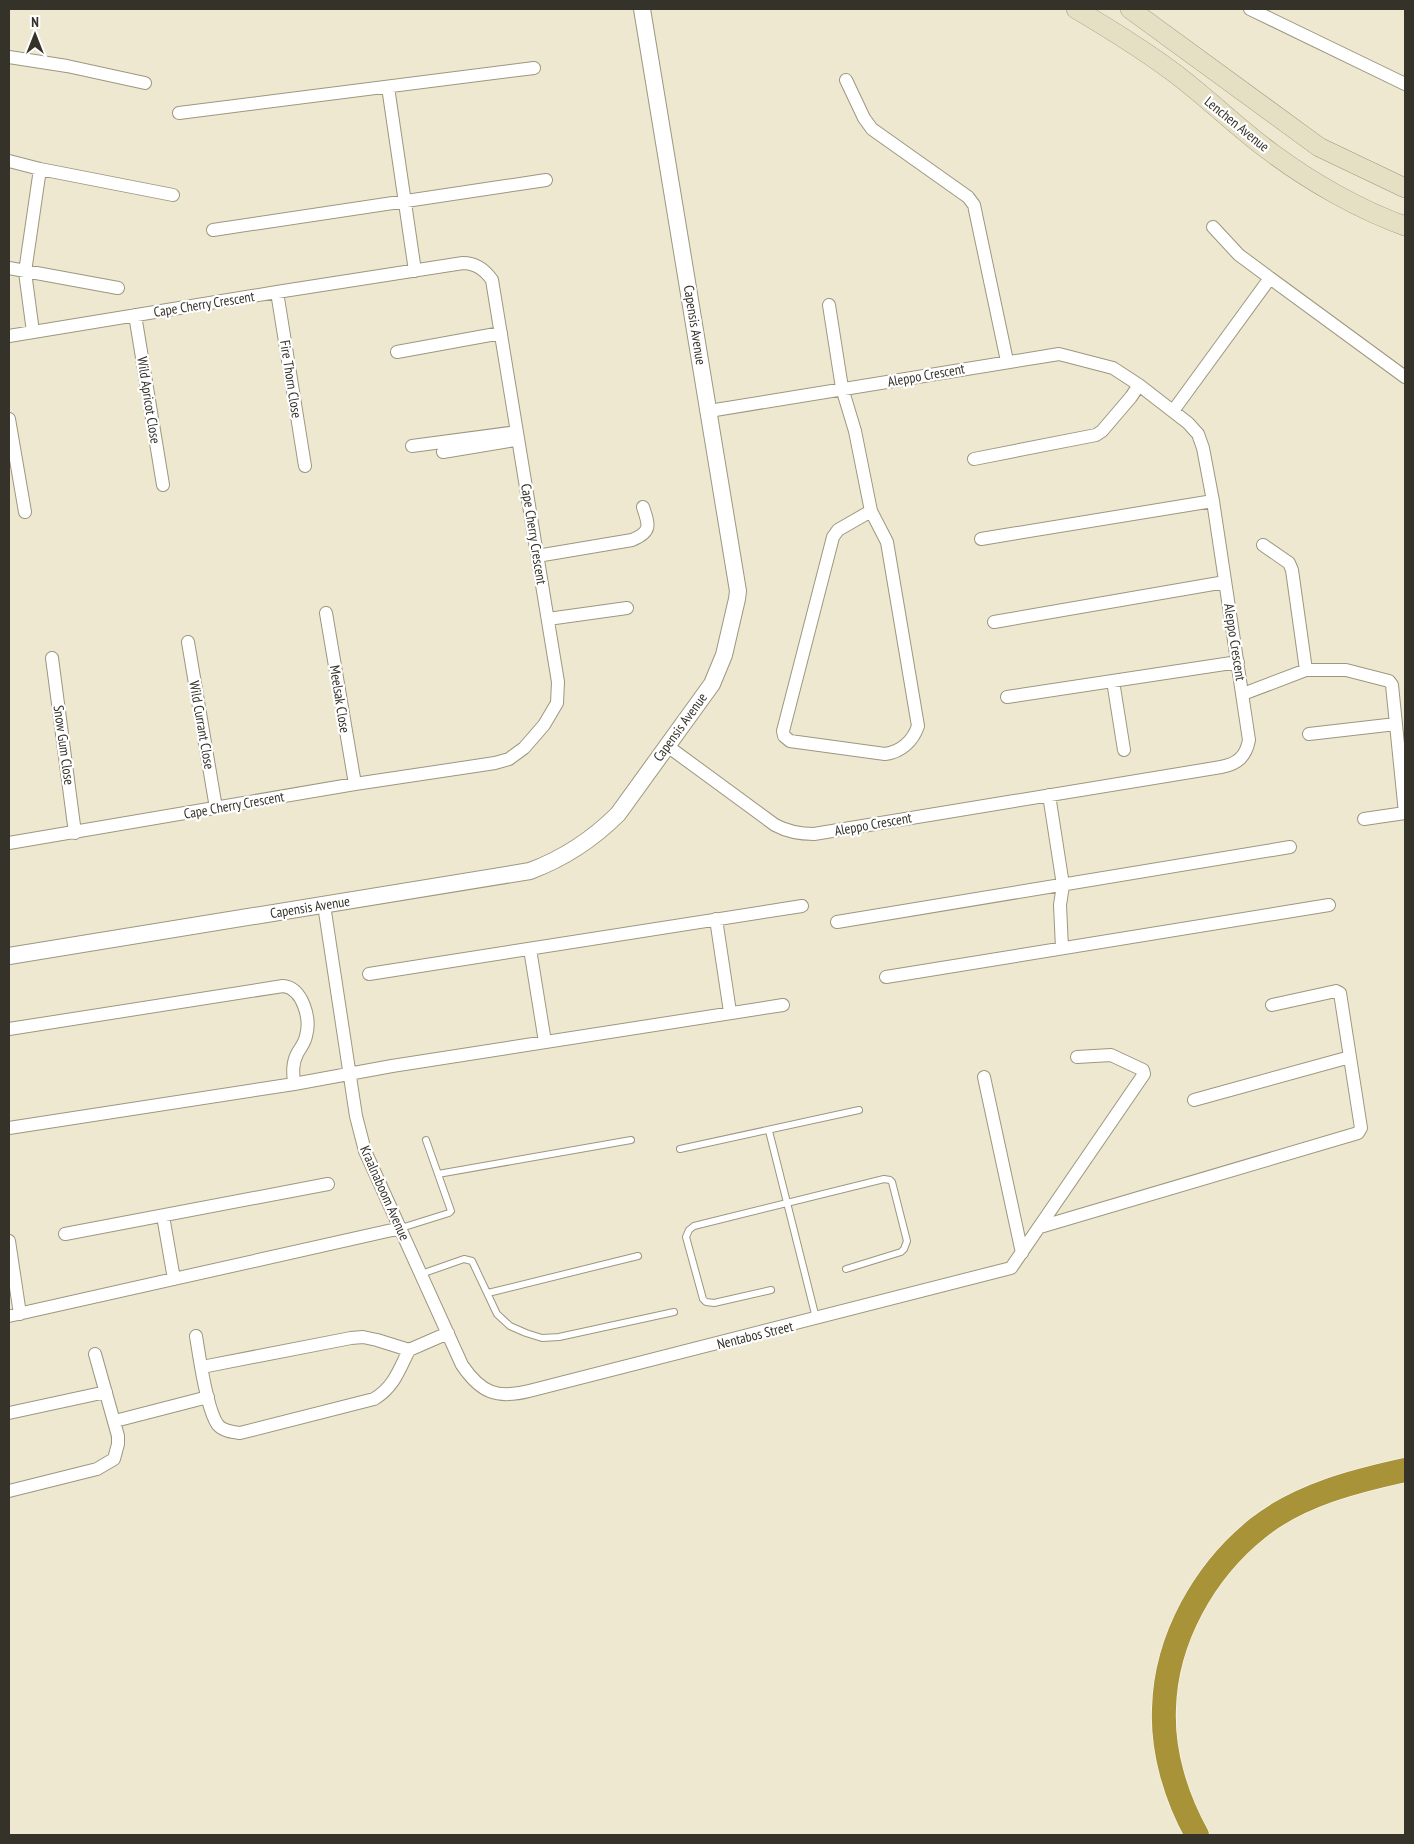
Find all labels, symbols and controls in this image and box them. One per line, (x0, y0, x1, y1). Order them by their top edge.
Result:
north arrow (10, 10, 60, 60)
text: N (31, 13, 39, 31)
street label: Lenchen Avenue (1201, 92, 1273, 156)
street label: Capensis Avenue (680, 284, 710, 366)
street label: Cape Cherry Crescent (152, 287, 256, 321)
street label: Fire Thorn Close (276, 339, 306, 419)
street label: Wild Apricot Close (133, 355, 165, 445)
street label: Aleppo Crescent (886, 359, 966, 391)
street label: Cape Cherry Crescent (517, 482, 551, 586)
street label: Aleppo Crescent (1220, 602, 1250, 682)
street label: Meelsak Close (326, 664, 354, 734)
street label: Wild Currant Close (185, 679, 219, 771)
street label: Capensis Avenue (649, 689, 711, 765)
street label: Snow Gum Close (49, 704, 79, 786)
street label: Cape Cherry Crescent (182, 787, 286, 823)
street label: Aleppo Crescent (833, 808, 913, 840)
street label: Capensis Avenue (269, 892, 351, 922)
street label: Kraalnaboom Avenue (356, 1143, 414, 1243)
street label: Nentabos Street (715, 1317, 795, 1353)

